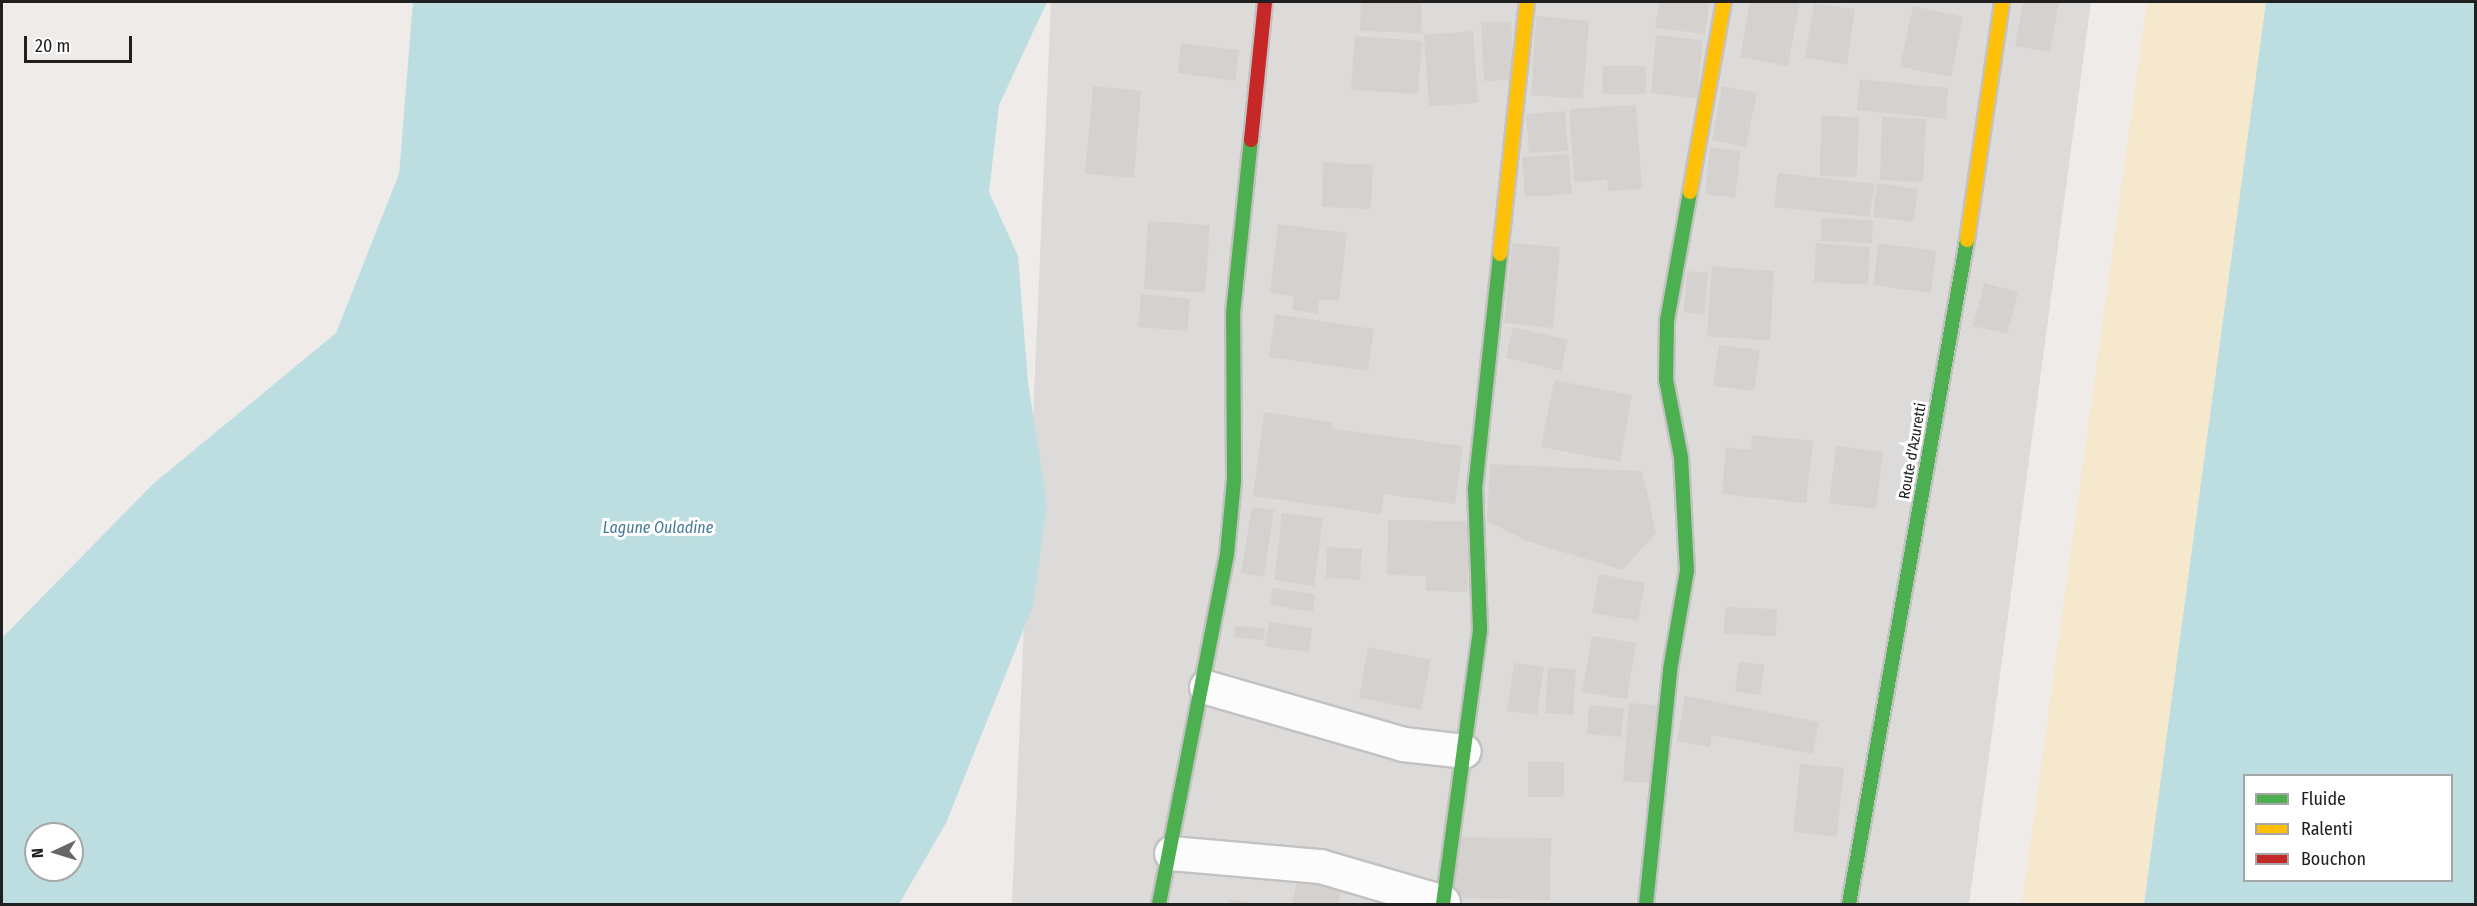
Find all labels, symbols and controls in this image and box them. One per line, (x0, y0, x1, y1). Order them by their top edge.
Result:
scale bar (27, 24, 135, 62)
text: 20 m (35, 35, 70, 57)
street label: Route d'Azuretti (1896, 402, 1930, 500)
water label: Lagune Ouladine (603, 518, 713, 538)
legend (2243, 774, 2453, 882)
text: Fluide (2301, 788, 2346, 810)
text: Ralenti (2301, 818, 2353, 840)
north arrow (24, 822, 84, 882)
text: N (28, 848, 47, 859)
text: Bouchon (2301, 848, 2366, 870)

